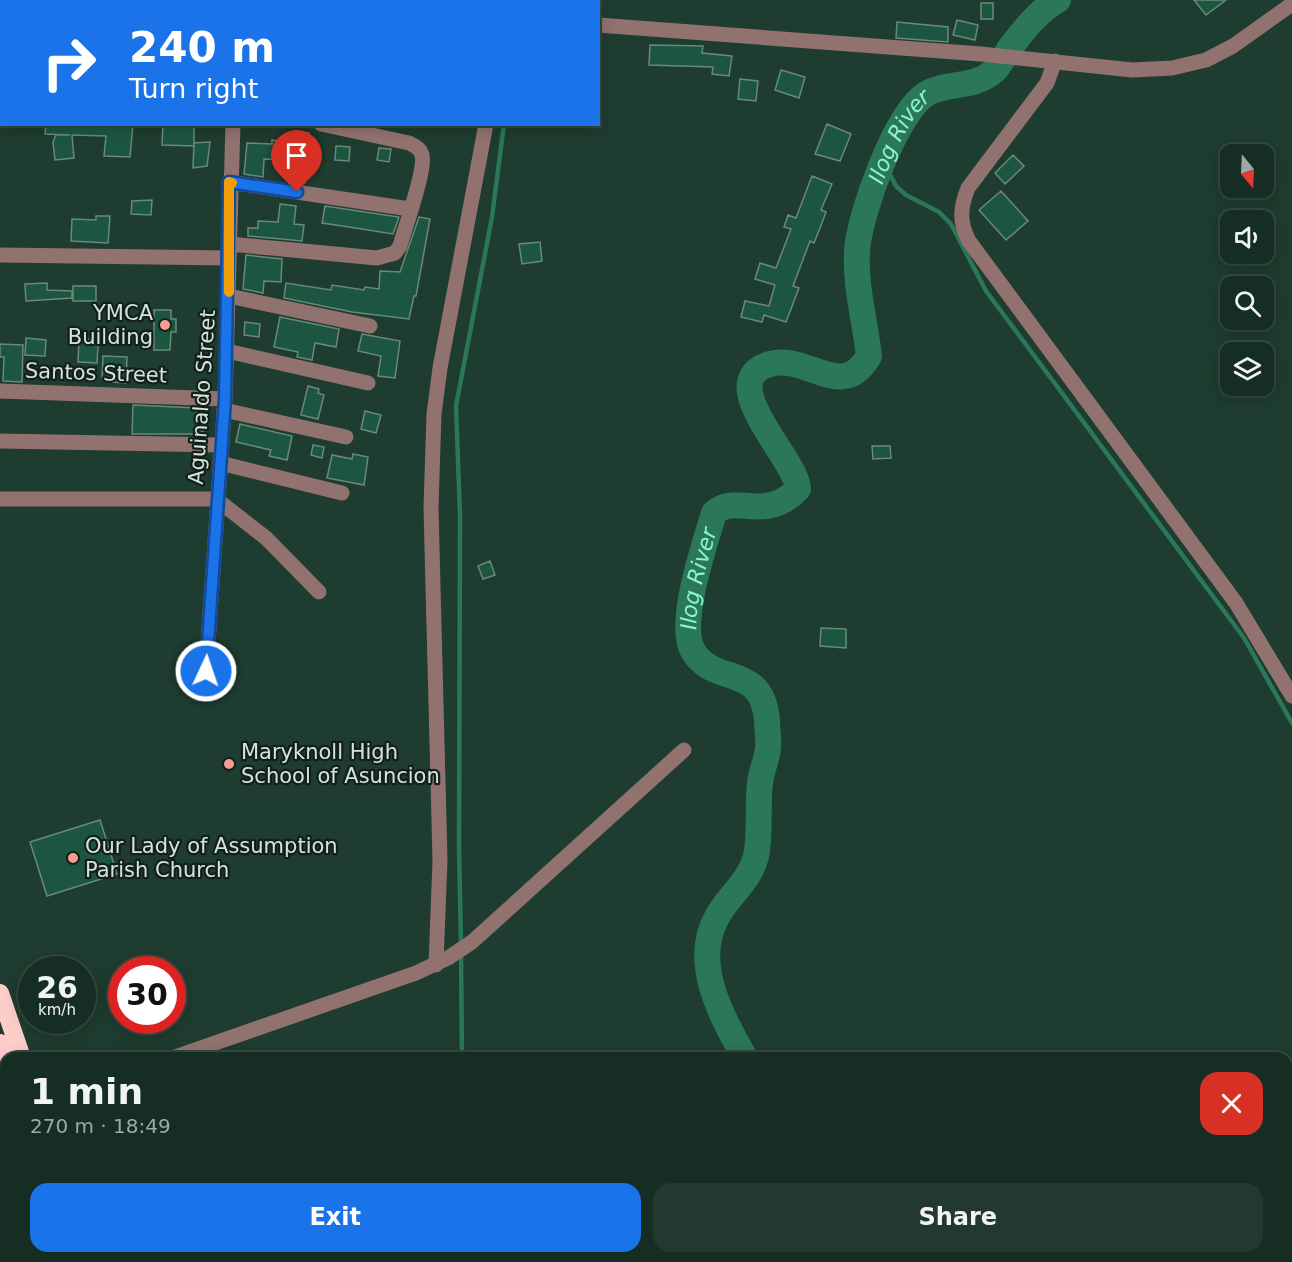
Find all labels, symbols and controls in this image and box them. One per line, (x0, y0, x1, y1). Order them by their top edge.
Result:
text: 240 m (129, 23, 275, 72)
icon: right (30, 24, 108, 102)
text: Turn right (129, 73, 258, 104)
water label: Ilog River (863, 82, 936, 187)
pin (271, 130, 322, 192)
icon: arrive (280, 139, 313, 172)
north arrow (1220, 144, 1274, 198)
map controls (1220, 144, 1274, 396)
button: sound (1220, 210, 1274, 264)
button: search (1220, 276, 1274, 330)
place label: YMCA Building (68, 301, 154, 349)
street label: Aguinaldo Street (184, 309, 220, 485)
marker: YMCA Building (158, 318, 172, 332)
button: layers (1220, 342, 1274, 396)
street label: Santos Street (25, 359, 167, 387)
water label: Ilog River (676, 523, 722, 630)
position arrow (174, 639, 238, 703)
place label: Maryknoll High School of Asuncion (241, 740, 440, 788)
marker: Maryknoll High School of Asuncion (222, 757, 236, 771)
place label: Our Lady of Assumption Parish Church (85, 834, 338, 882)
marker: Our Lady of Assumption Parish Church (66, 851, 80, 865)
speed limit sign: 30 (108, 956, 186, 1034)
text: 26 (36, 970, 78, 1005)
text: km/h (38, 1001, 76, 1019)
text: 1 min (30, 1071, 143, 1112)
button: close (1200, 1072, 1263, 1135)
text: 270 m · 18:49 (30, 1114, 171, 1138)
button: Exit (30, 1183, 641, 1252)
button: Share (653, 1183, 1263, 1252)

